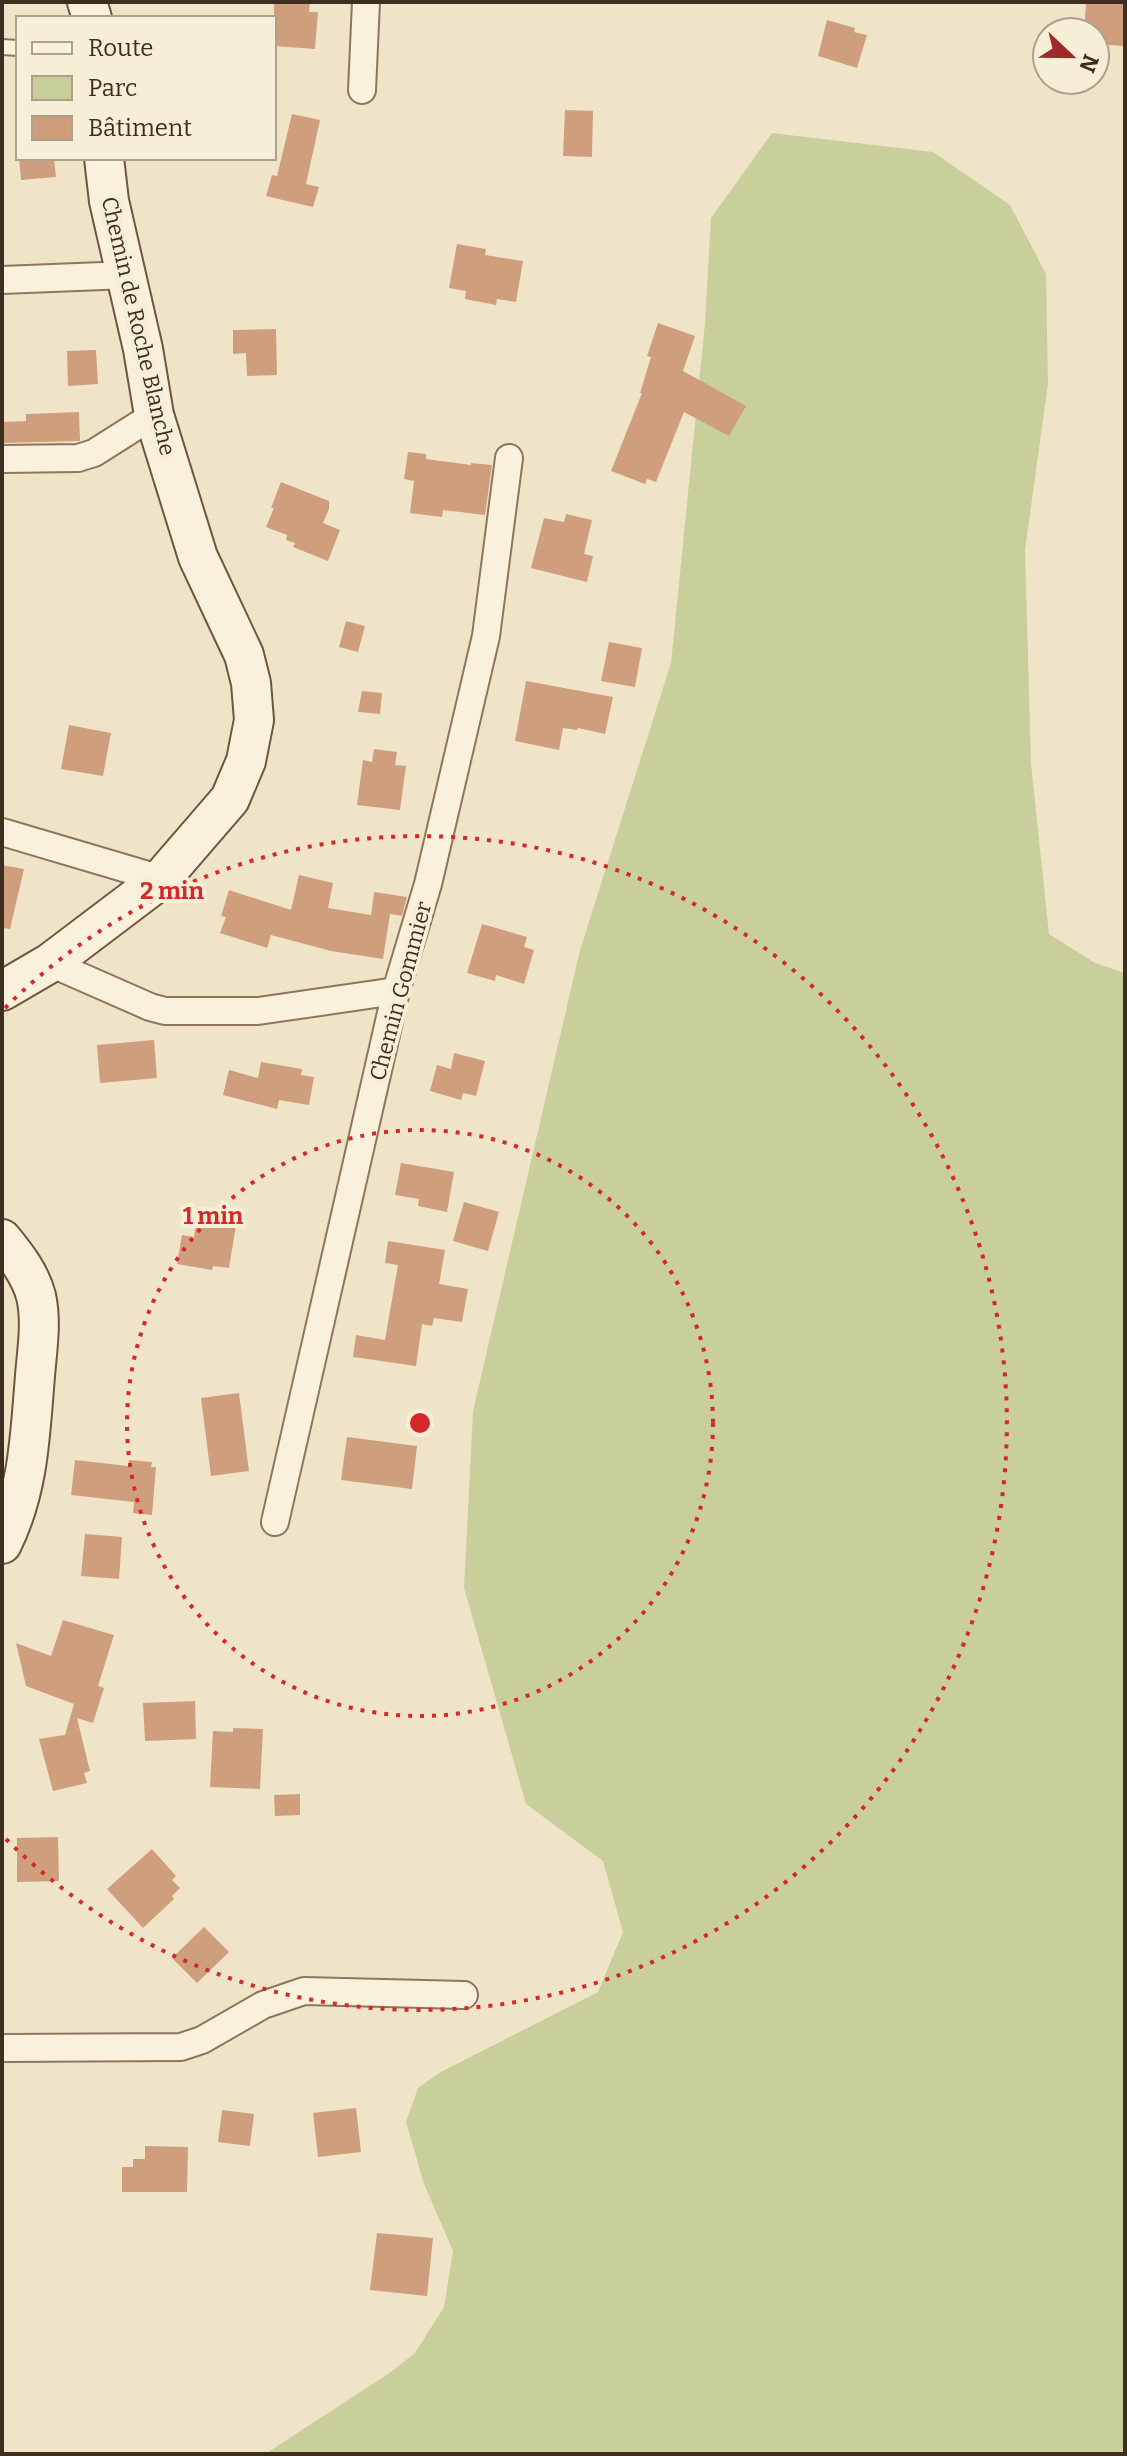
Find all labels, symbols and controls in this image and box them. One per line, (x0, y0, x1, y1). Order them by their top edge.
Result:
legend (16, 16, 276, 160)
north arrow (1031, 16, 1111, 96)
text: Route (88, 34, 153, 62)
text: N (1073, 50, 1105, 76)
text: Parc (88, 74, 137, 102)
text: Bâtiment (88, 114, 192, 142)
street label: Chemin de Roche Blanche (96, 194, 181, 458)
text: 2 min (140, 877, 204, 905)
street label: Chemin Gommier (364, 898, 437, 1084)
text: 1 min (183, 1202, 244, 1230)
centre of rings (406, 1409, 434, 1437)

